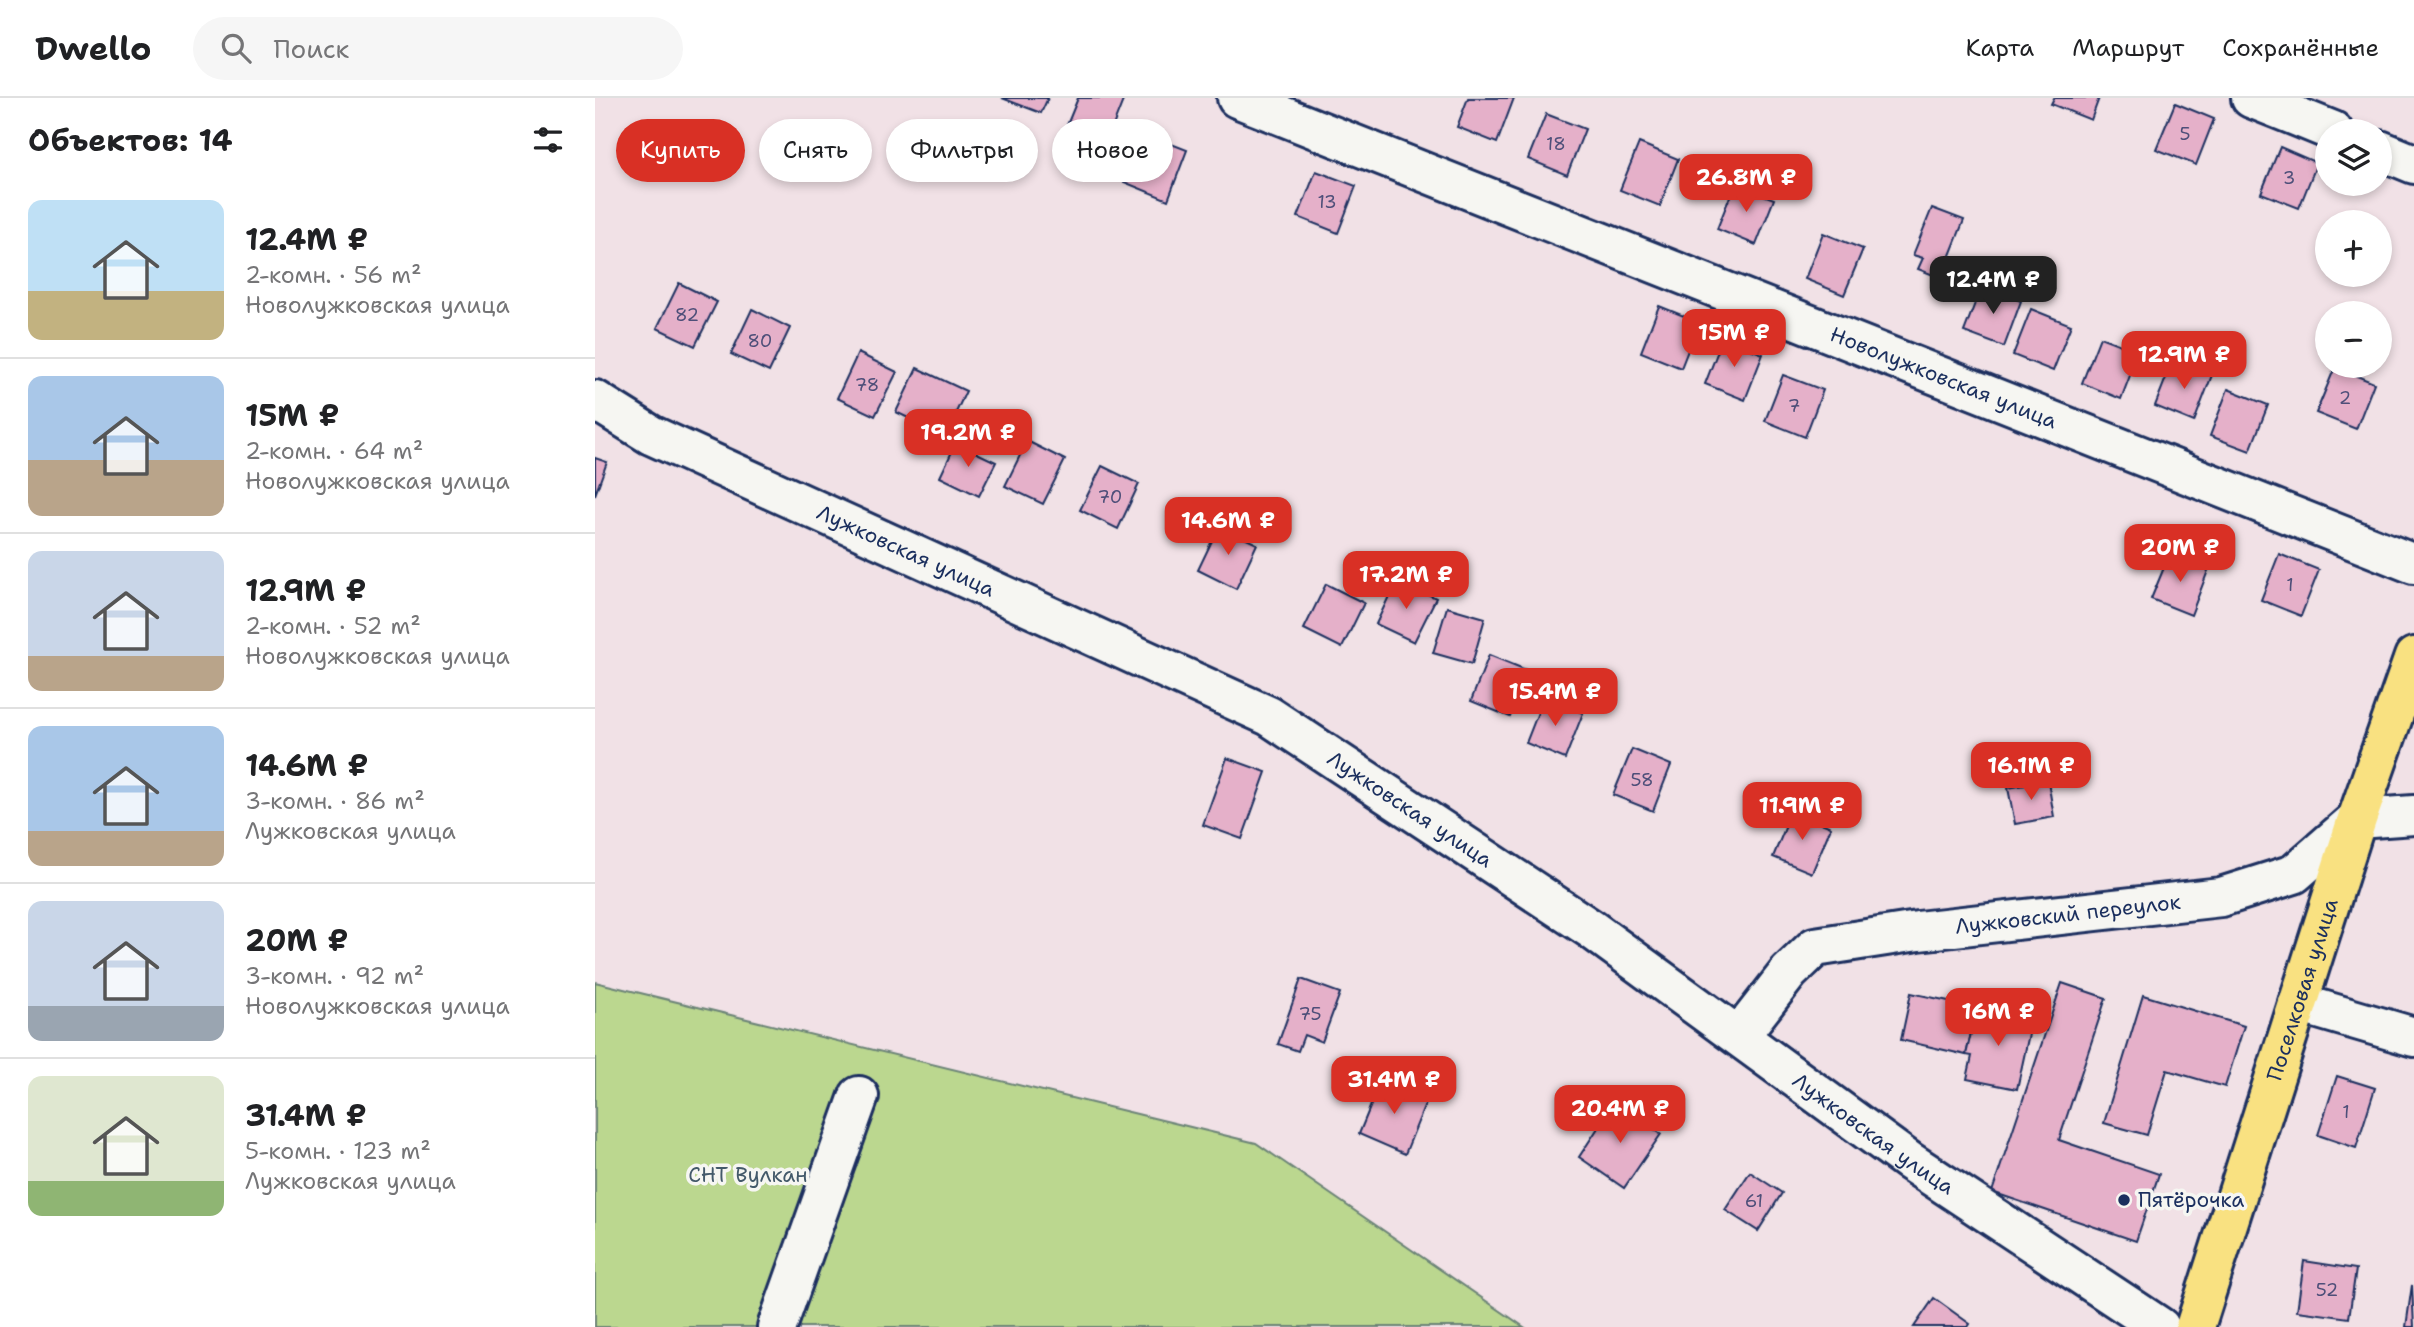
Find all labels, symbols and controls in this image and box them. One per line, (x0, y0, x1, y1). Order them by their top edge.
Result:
search box (193, 17, 683, 80)
text: Dwello (35, 26, 151, 71)
icon: search (217, 29, 255, 67)
text: Поиск (273, 31, 349, 66)
text: Карта (1966, 32, 2034, 64)
text: Маршрут (2072, 32, 2184, 64)
text: Сохранённые (2222, 32, 2379, 64)
chip: Купить (616, 119, 745, 182)
chip: Снять (759, 119, 872, 182)
chip: Фильтры (886, 119, 1038, 182)
chip: Новое (1052, 119, 1173, 182)
map controls (2315, 119, 2392, 378)
button: layers (2315, 119, 2392, 196)
text: Объектов: 14 (28, 120, 233, 161)
icon: filters (529, 121, 567, 159)
house number: 5 (2179, 122, 2191, 146)
house number: 18 (1546, 132, 1566, 156)
pin: 26.8M ₽ (1681, 155, 1811, 214)
text: 26.8M ₽ (1695, 162, 1797, 192)
house number: 3 (2283, 166, 2295, 190)
house number: 13 (1317, 190, 1337, 214)
button: + (2315, 210, 2392, 287)
text: 12.4M ₽ (245, 219, 368, 260)
icon: home (84, 228, 168, 312)
pin: 12.4M ₽ (1928, 256, 2058, 316)
text: 2-комн. · 56 m² (245, 260, 422, 290)
text: 12.4M ₽ (1946, 264, 2040, 294)
text: Новолужковская улица (245, 290, 510, 320)
button: − (2315, 301, 2392, 378)
house number: 82 (675, 303, 699, 327)
pin: 15M ₽ (1685, 310, 1783, 369)
text: 15M ₽ (1698, 317, 1770, 347)
street label: Новолужковская улица (1826, 320, 2061, 435)
house number: 80 (748, 329, 772, 353)
pin: 12.9M ₽ (2119, 331, 2249, 391)
text: 12.9M ₽ (2137, 339, 2231, 369)
house number: 78 (855, 373, 879, 397)
house number: 2 (2339, 386, 2351, 410)
house number: 7 (1788, 394, 1800, 418)
text: 15M ₽ (245, 395, 339, 436)
icon: home (84, 404, 168, 488)
pin: 19.2M ₽ (903, 410, 1033, 469)
text: 19.2M ₽ (920, 417, 1016, 447)
text: 2-комн. · 64 m² (245, 436, 423, 466)
text: Новолужковская улица (245, 466, 510, 496)
house number: 70 (1098, 485, 1122, 509)
street label: Лужковская улица (812, 498, 999, 603)
pin: 14.6M ₽ (1163, 498, 1293, 557)
text: 14.6M ₽ (1181, 505, 1275, 535)
pin: 20M ₽ (2131, 524, 2229, 584)
text: 20M ₽ (2140, 532, 2220, 562)
pin: 17.2M ₽ (1341, 552, 1471, 611)
text: 17.2M ₽ (1359, 559, 1453, 589)
text: 12.9M ₽ (245, 570, 366, 611)
house number: 1 (2286, 573, 2294, 597)
icon: home (84, 579, 168, 663)
text: 2-комн. · 52 m² (245, 611, 421, 641)
text: Новолужковская улица (245, 641, 510, 671)
pin: 15.4M ₽ (1490, 668, 1620, 728)
text: 15.4M ₽ (1509, 676, 1601, 706)
pin: 16.1M ₽ (1966, 742, 2096, 802)
street label: Лужковская улица (1322, 744, 1498, 874)
text: 14.6M ₽ (245, 745, 368, 786)
text: 16.1M ₽ (1987, 750, 2075, 780)
icon: home (84, 754, 168, 838)
house number: 58 (1630, 768, 1654, 792)
pin: 11.9M ₽ (1737, 782, 1867, 842)
text: 3-комн. · 86 m² (245, 786, 425, 816)
text: 11.9M ₽ (1759, 790, 1845, 820)
text: Лужковская улица (245, 816, 456, 846)
street label: Лужковский переулок (1954, 888, 2182, 941)
street label: Поселковая улица (2260, 895, 2345, 1084)
text: 20M ₽ (245, 920, 349, 961)
icon: home (84, 929, 168, 1013)
text: 3-комн. · 92 m² (245, 961, 424, 991)
pin: 16M ₽ (1949, 988, 2047, 1048)
text: Новолужковская улица (245, 991, 510, 1021)
text: 16M ₽ (1961, 996, 2035, 1026)
house number: 75 (1299, 1002, 1321, 1026)
pin: 31.4M ₽ (1329, 1056, 1459, 1116)
text: 31.4M ₽ (1347, 1064, 1441, 1094)
street label: Лужковская улица (1787, 1067, 1960, 1201)
pin: 20.4M ₽ (1555, 1086, 1685, 1145)
text: 20.4M ₽ (1570, 1093, 1670, 1123)
text: 31.4M ₽ (245, 1095, 367, 1136)
house number: 1 (2342, 1100, 2350, 1124)
icon: home (84, 1104, 168, 1188)
text: 5-комн. · 123 m² (245, 1136, 431, 1166)
park label: СНТ Вулкан (688, 1161, 808, 1189)
text: Лужковская улица (245, 1166, 456, 1196)
place label: Пятёрочка (2138, 1186, 2244, 1214)
house number: 61 (1745, 1189, 1763, 1213)
marker: Пятёрочка (2116, 1192, 2132, 1208)
house number: 52 (2316, 1278, 2338, 1302)

